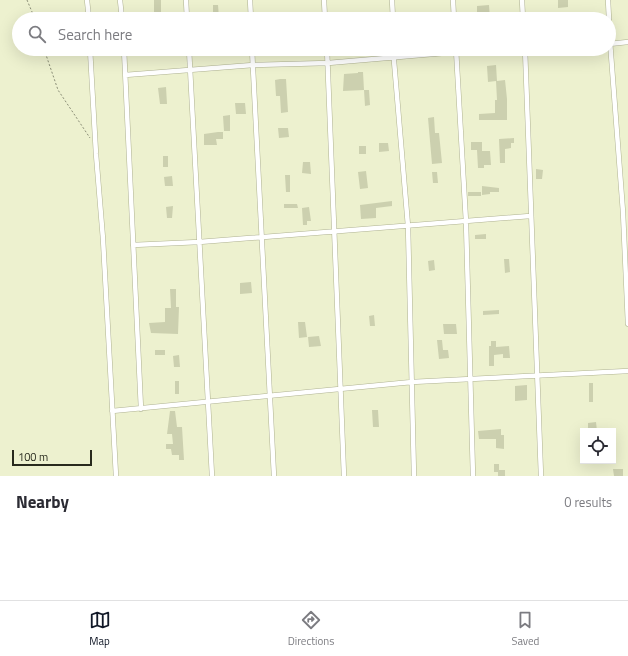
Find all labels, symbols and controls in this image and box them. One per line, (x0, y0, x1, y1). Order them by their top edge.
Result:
search box (12, 12, 616, 56)
icon: search (26, 23, 48, 45)
text: Search here (58, 23, 132, 46)
map controls (580, 428, 616, 464)
button: locate (580, 428, 616, 464)
scale bar (12, 448, 92, 467)
text: 100 m (18, 449, 48, 465)
text: Nearby (16, 489, 69, 515)
text: 0 results (564, 492, 612, 512)
tab: Map (89, 609, 111, 649)
tab: Directions (288, 609, 334, 649)
tab: Saved (511, 609, 539, 649)

